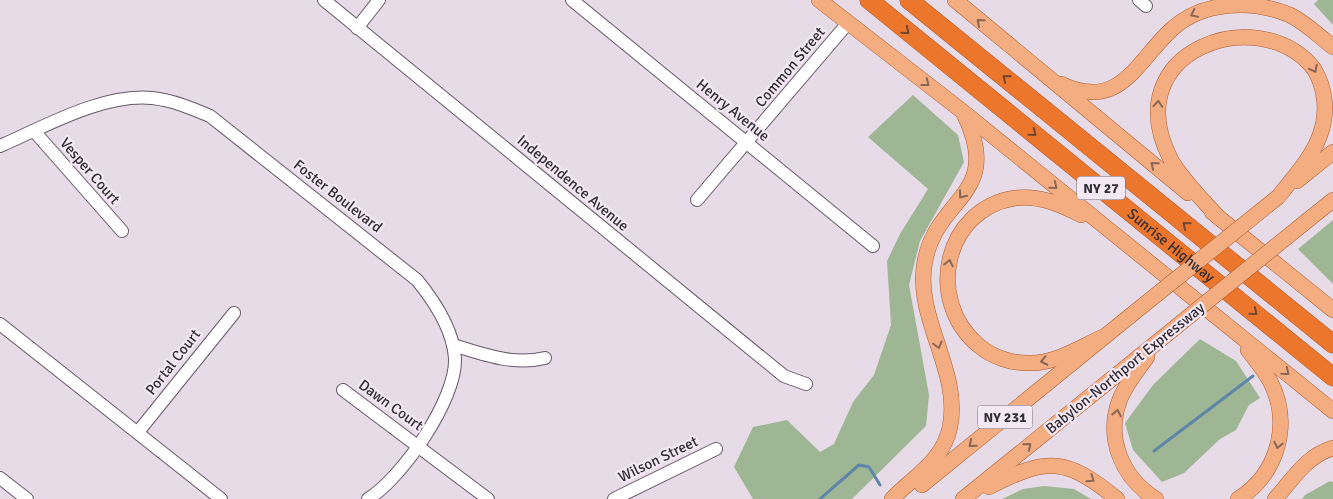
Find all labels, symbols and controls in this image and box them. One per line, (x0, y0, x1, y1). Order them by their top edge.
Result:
one-way arrow (1190, 8, 1199, 18)
one-way arrow (977, 19, 986, 28)
street label: Common Street (751, 23, 829, 111)
one-way arrow (901, 25, 910, 34)
one-way arrow (1308, 64, 1318, 73)
street label: Henry Avenue (693, 75, 773, 145)
one-way arrow (1003, 76, 1012, 84)
one-way arrow (920, 78, 929, 86)
one-way arrow (1153, 100, 1164, 108)
one-way arrow (1027, 128, 1036, 137)
street label: Independence Avenue (514, 131, 632, 235)
street label: Vesper Court (56, 134, 124, 208)
street label: Foster Boulevard (290, 156, 386, 236)
one-way arrow (1151, 163, 1160, 171)
road number: NY 27 (1077, 177, 1125, 200)
one-way arrow (1049, 180, 1058, 189)
one-way arrow (959, 190, 968, 199)
street label: Sunrise Highway (1124, 205, 1218, 286)
one-way arrow (1183, 221, 1192, 230)
one-way arrow (943, 259, 954, 268)
street label: Babylon-Northport Expressway (1042, 298, 1208, 438)
one-way arrow (1248, 307, 1257, 315)
street label: Portal Court (142, 326, 204, 398)
one-way arrow (932, 341, 942, 349)
one-way arrow (1040, 355, 1049, 366)
one-way arrow (1280, 367, 1289, 376)
street label: Dawn Court (355, 376, 427, 434)
road number: NY 231 (978, 406, 1032, 428)
one-way arrow (1111, 409, 1121, 418)
street label: Wilson Street (615, 432, 701, 486)
one-way arrow (969, 438, 978, 446)
one-way arrow (1273, 440, 1283, 449)
one-way arrow (1023, 443, 1032, 452)
one-way arrow (1085, 473, 1095, 482)

